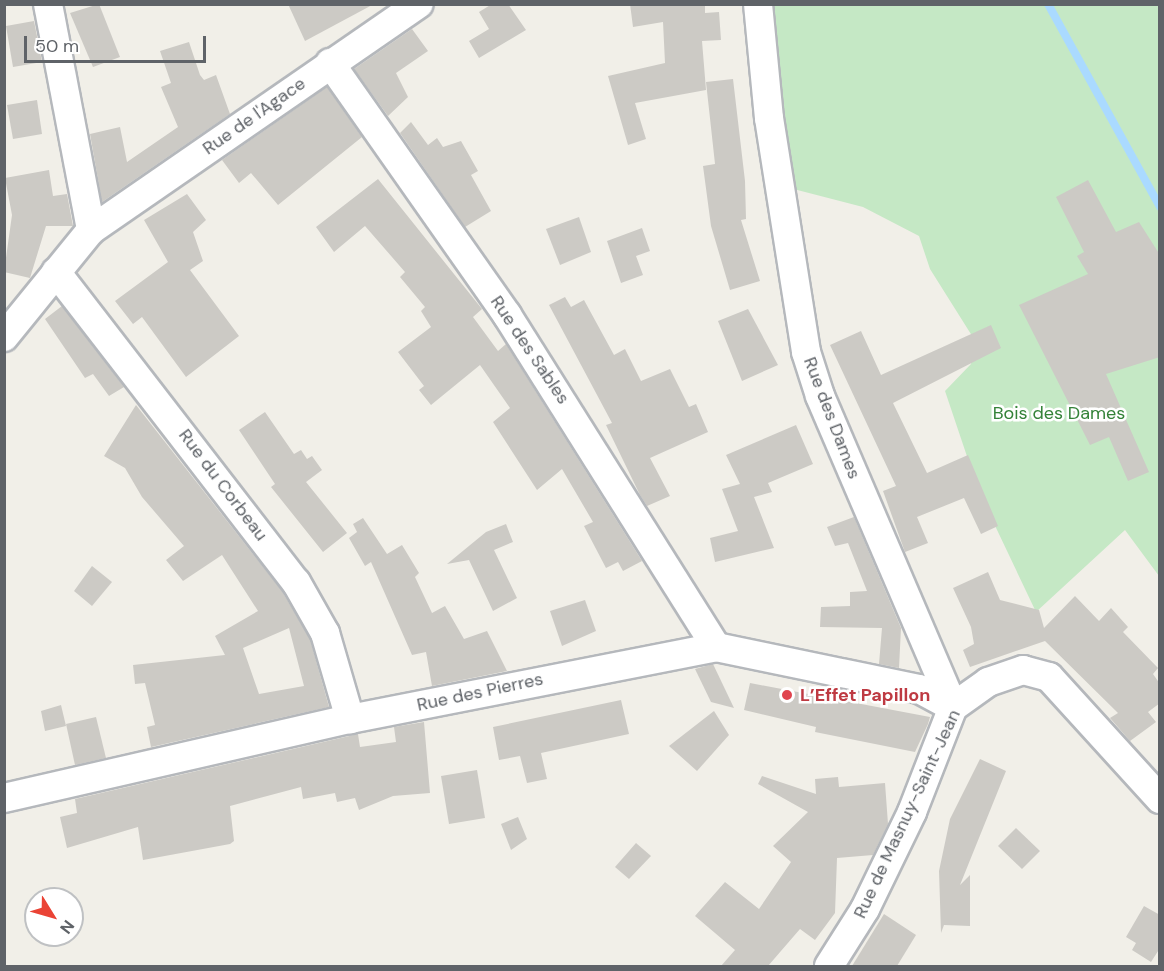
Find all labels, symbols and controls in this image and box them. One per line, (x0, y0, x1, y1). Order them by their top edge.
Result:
scale bar (27, 24, 208, 62)
text: 50 m (35, 34, 79, 58)
street label: Rue de l'Agace (198, 73, 310, 159)
street label: Rue des Sables (486, 292, 574, 408)
street label: Rue des Dames (799, 354, 865, 482)
park label: Bois des Dames (993, 402, 1125, 424)
street label: Rue du Corbeau (174, 425, 272, 545)
street label: Rue des Pierres (415, 668, 545, 716)
place label: L’Effet Papillon (800, 684, 930, 706)
marker: L’Effet Papillon (778, 686, 796, 704)
street label: Rue de Masnuy-Saint-Jean (849, 706, 965, 922)
north arrow (24, 887, 84, 947)
text: N (55, 916, 79, 938)

